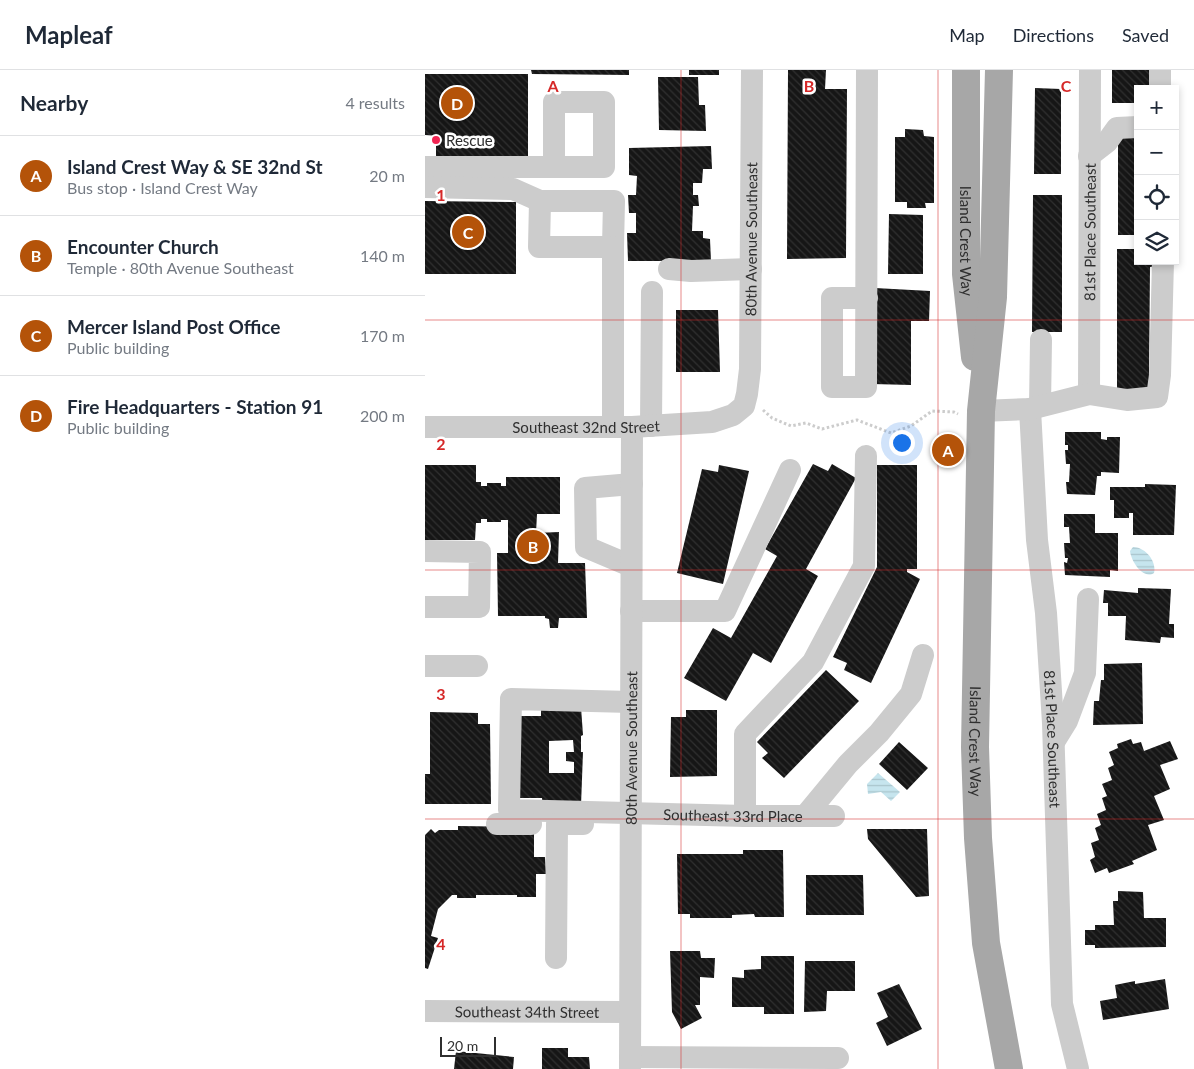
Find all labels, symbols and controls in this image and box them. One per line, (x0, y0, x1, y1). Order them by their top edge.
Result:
text: Mapleaf (25, 20, 113, 49)
text: Map (949, 24, 985, 46)
text: Directions (1013, 24, 1094, 46)
text: Saved (1122, 24, 1169, 46)
text: A (546, 76, 559, 95)
text: B (804, 76, 814, 95)
text: C (1061, 76, 1072, 95)
pin: D (441, 84, 473, 122)
map controls (1134, 85, 1179, 265)
button: + (1134, 85, 1179, 130)
text: Nearby (20, 90, 88, 115)
text: 4 results (345, 93, 405, 112)
button: − (1134, 130, 1179, 175)
place label: Rescue (446, 131, 493, 149)
marker: Rescue (430, 134, 442, 146)
text: Island Crest Way & SE 32nd St (67, 155, 323, 178)
street label: 80th Avenue Southeast (741, 161, 760, 316)
street label: 81st Place Southeast (1080, 162, 1099, 301)
text: A (30, 166, 42, 185)
text: 20 m (369, 166, 405, 185)
button: locate (1134, 175, 1179, 220)
text: Bus stop · Island Crest Way (67, 178, 258, 197)
text: 1 (436, 185, 446, 204)
street label: Island Crest Way (957, 186, 977, 297)
pin: C (452, 213, 484, 251)
button: layers (1134, 220, 1179, 265)
text: Encounter Church (67, 235, 219, 258)
text: B (31, 246, 41, 265)
text: 140 m (360, 246, 405, 265)
text: Temple · 80th Avenue Southeast (67, 258, 294, 277)
text: Mercer Island Post Office (67, 315, 281, 338)
text: C (31, 326, 41, 345)
text: 170 m (360, 326, 405, 345)
text: Public building (67, 338, 169, 357)
text: Fire Headquarters - Station 91 (67, 395, 323, 418)
text: D (30, 406, 42, 425)
text: 200 m (360, 406, 405, 425)
street label: Southeast 32nd Street (512, 416, 661, 436)
text: Public building (67, 418, 169, 437)
your location (889, 430, 915, 456)
pin: A (932, 431, 964, 469)
text: 2 (436, 434, 446, 453)
pin: B (517, 527, 549, 565)
street label: 80th Avenue Southeast (622, 670, 640, 825)
street label: 81st Place Southeast (1041, 670, 1065, 809)
text: 3 (436, 684, 446, 703)
street label: Island Crest Way (966, 686, 986, 797)
street label: Southeast 33rd Place (663, 805, 803, 825)
text: 4 (436, 934, 446, 953)
street label: Southeast 34th Street (455, 1002, 600, 1021)
scale bar (440, 1034, 496, 1057)
text: 20 m (447, 1037, 478, 1054)

